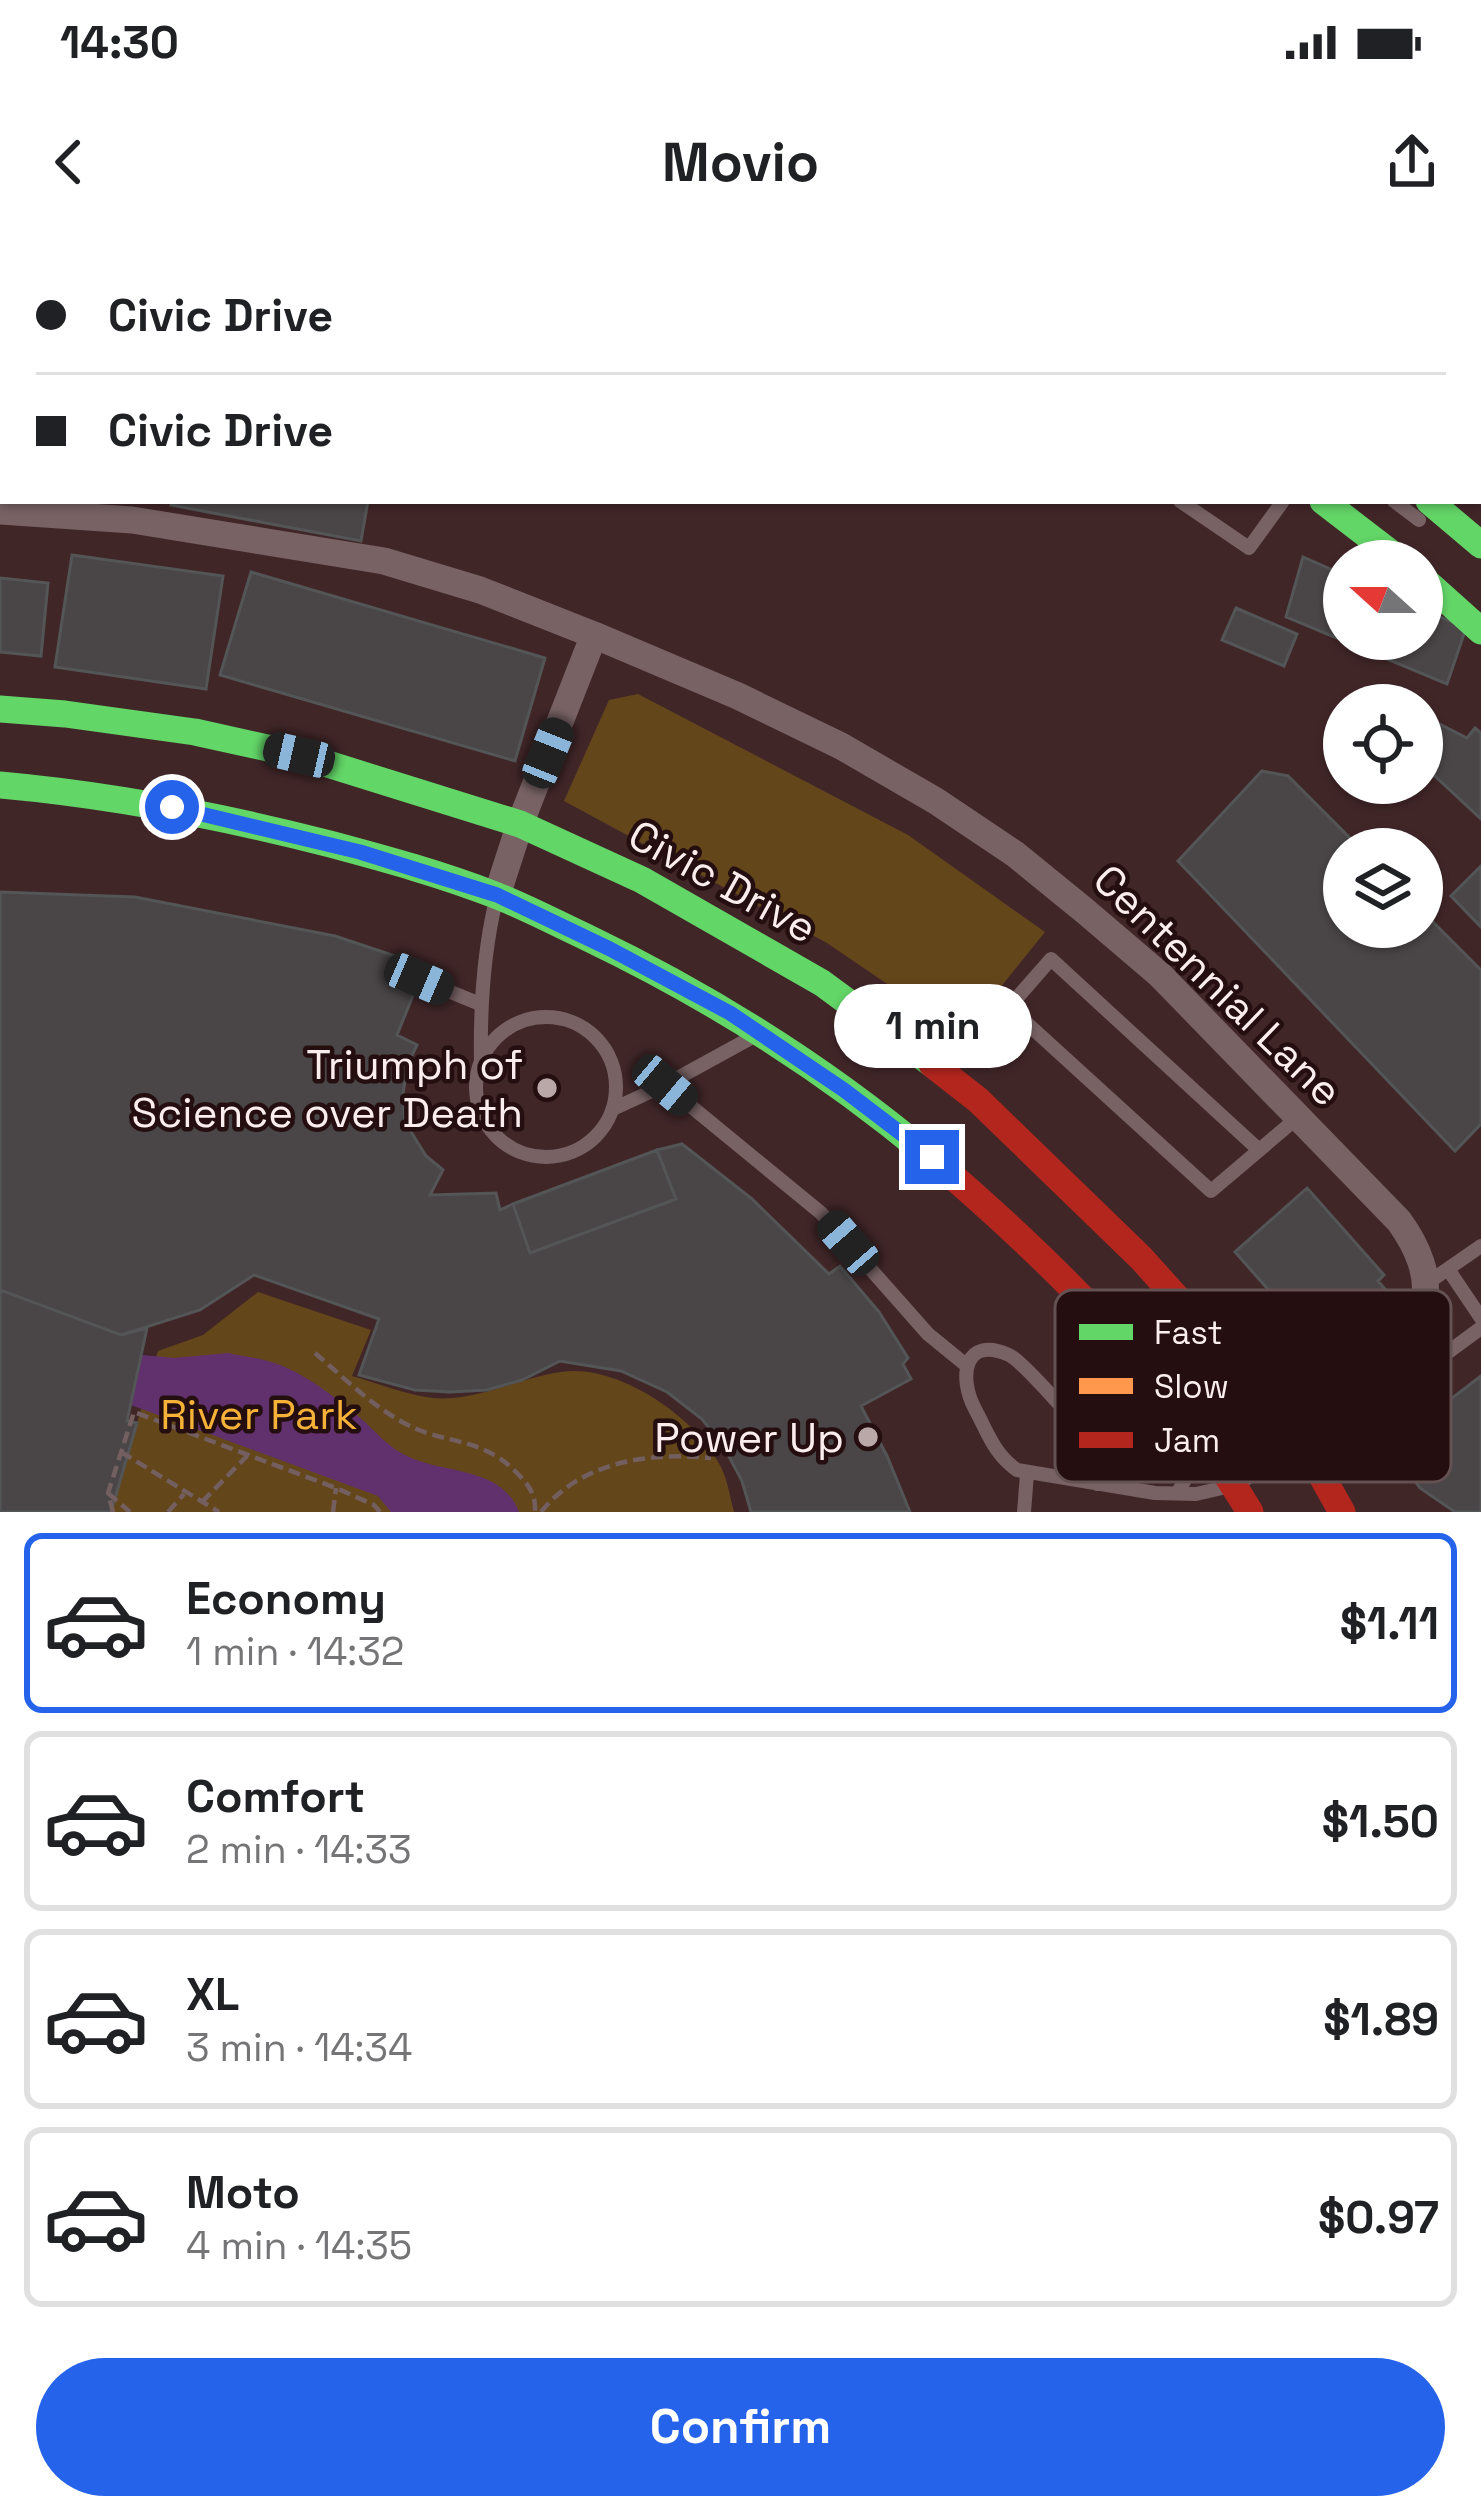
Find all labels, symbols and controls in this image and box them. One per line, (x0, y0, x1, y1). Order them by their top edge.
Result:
text: 14:30 (60, 14, 179, 71)
text: Movio (662, 128, 819, 197)
icon: back (36, 129, 102, 195)
icon: share (1379, 129, 1445, 195)
text: Civic Drive (108, 287, 333, 344)
text: Civic Drive (108, 402, 333, 459)
north arrow (1323, 540, 1443, 660)
map controls (1323, 540, 1443, 948)
button: locate (1323, 684, 1443, 804)
car (518, 713, 578, 793)
car (260, 729, 338, 781)
route start (145, 780, 199, 834)
street label: Civic Drive (620, 808, 826, 955)
button: layers (1323, 828, 1443, 948)
street label: Centennial Lane (1082, 853, 1353, 1117)
car (379, 948, 459, 1010)
callout: 1 min (833, 983, 1031, 1067)
text: 1 min (885, 1001, 981, 1050)
place label: Triumph of Science over Death (131, 1038, 523, 1139)
car (626, 1048, 704, 1122)
marker: Triumph of Science over Death (534, 1075, 560, 1101)
route end (905, 1130, 959, 1184)
car (811, 1204, 885, 1282)
legend (1055, 1290, 1451, 1482)
text: Fast (1154, 1312, 1223, 1354)
text: Slow (1154, 1366, 1229, 1408)
park label: River Park (160, 1388, 358, 1441)
place label: Power Up (654, 1411, 844, 1464)
text: Jam (1154, 1420, 1220, 1462)
marker: Power Up (855, 1424, 881, 1450)
icon: car (42, 1569, 150, 1677)
text: Economy (186, 1570, 386, 1627)
text: $1.11 (1340, 1595, 1439, 1652)
text: 1 min · 14:32 (186, 1627, 404, 1676)
icon: car (42, 1767, 150, 1875)
text: Comfort (186, 1768, 365, 1825)
text: $1.50 (1322, 1793, 1439, 1850)
text: 2 min · 14:33 (186, 1825, 412, 1874)
icon: car (42, 1965, 150, 2073)
text: XL (186, 1966, 239, 2023)
text: $1.89 (1323, 1991, 1439, 2048)
text: 3 min · 14:34 (186, 2023, 412, 2072)
icon: car (42, 2163, 150, 2271)
text: Moto (186, 2164, 300, 2221)
text: $0.97 (1318, 2189, 1439, 2246)
text: 4 min · 14:35 (186, 2221, 412, 2270)
button: Confirm (36, 2358, 1445, 2496)

